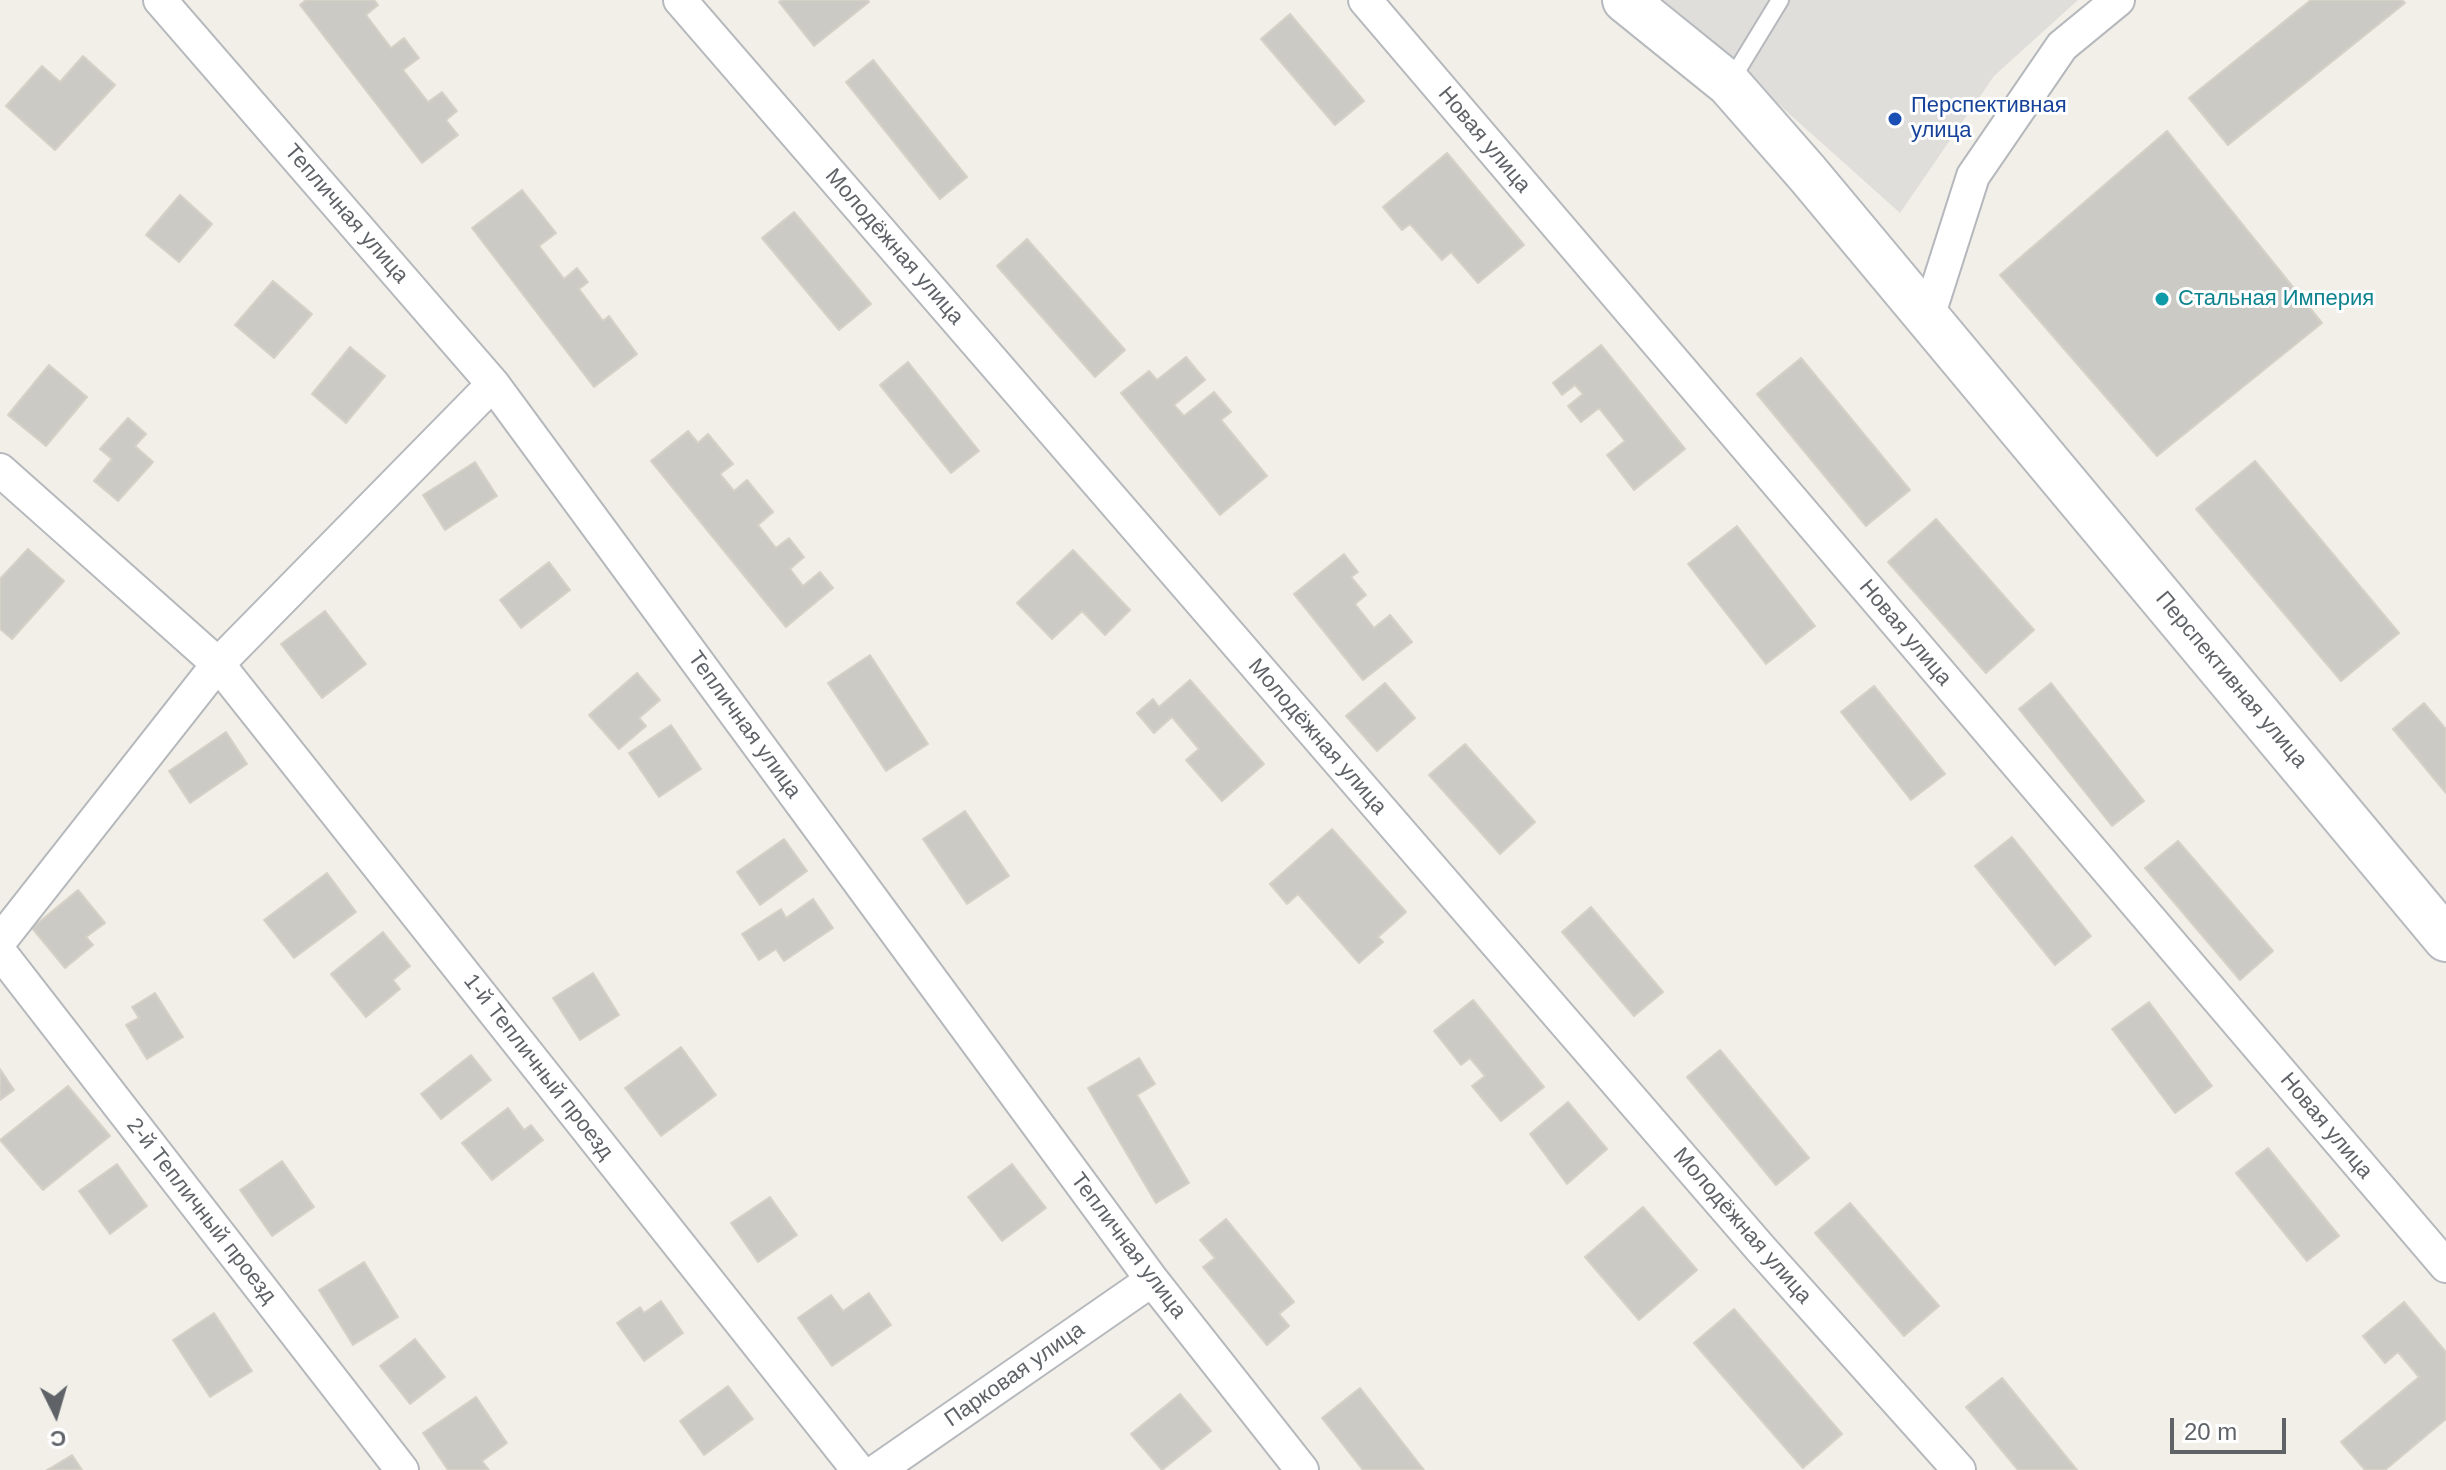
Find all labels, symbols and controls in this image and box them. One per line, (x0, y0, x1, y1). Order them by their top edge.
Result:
street label: Новая улица (1432, 82, 1536, 198)
place label: Перспективная улица (1911, 93, 2067, 144)
marker: Перспективная улица (1886, 110, 1904, 128)
street label: Тепличная улица (278, 139, 414, 289)
street label: Молодёжная улица (819, 164, 969, 330)
place label: Стальная Империя (2178, 286, 2374, 312)
marker: Стальная Империя (2153, 290, 2171, 308)
street label: Новая улица (1853, 575, 1957, 691)
street label: Перспективная улица (2149, 586, 2313, 774)
street label: Тепличная улица (682, 646, 806, 804)
street label: Молодёжная улица (1242, 654, 1392, 820)
street label: 1-й Тепличный проезд (457, 969, 619, 1165)
street label: Новая улица (2274, 1068, 2378, 1184)
street label: 2-й Тепличный проезд (120, 1113, 282, 1309)
street label: Молодёжная улица (1667, 1143, 1817, 1309)
street label: Тепличная улица (1065, 1168, 1191, 1324)
street label: Парковая улица (940, 1317, 1090, 1433)
north arrow (16, 1374, 96, 1454)
scale bar (2174, 1402, 2290, 1452)
text: 20 m (2184, 1418, 2237, 1445)
text: С (49, 1425, 67, 1452)

